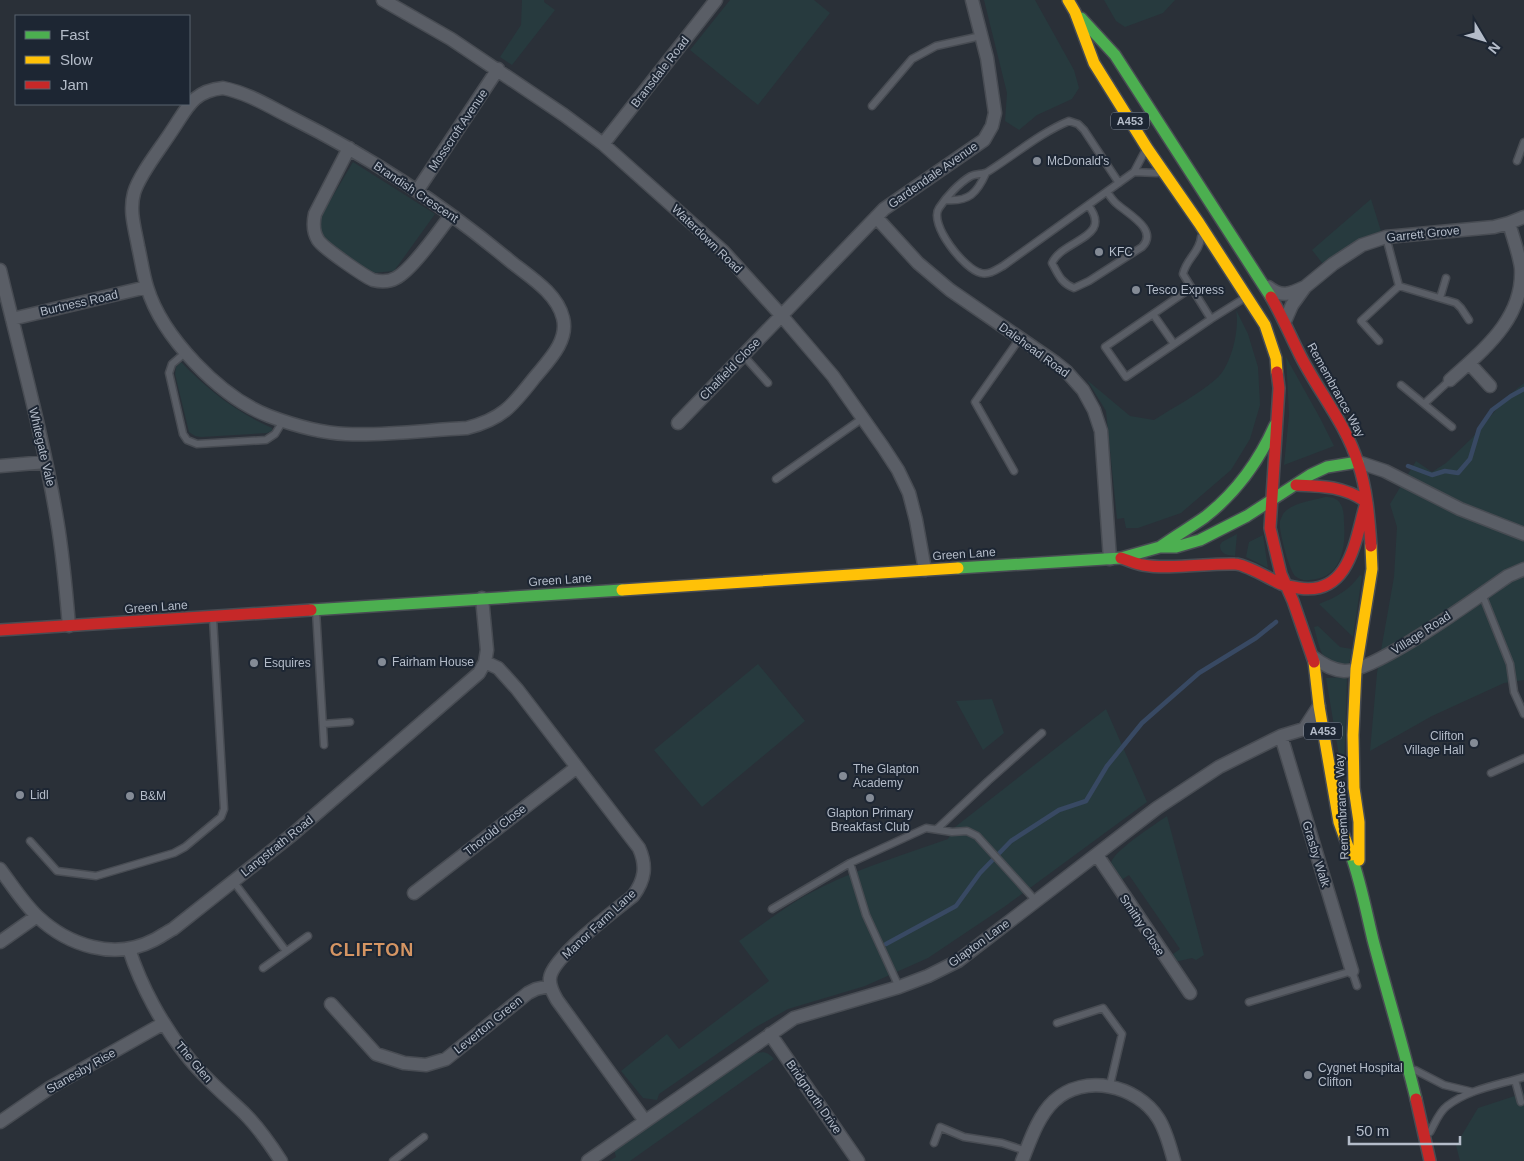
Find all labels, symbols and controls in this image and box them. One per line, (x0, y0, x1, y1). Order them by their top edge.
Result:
legend (15, 15, 190, 105)
north arrow (1459, 15, 1509, 65)
text: Fast (60, 26, 90, 43)
street label: Bransdale Road (628, 34, 692, 110)
text: N (1485, 39, 1504, 57)
text: Slow (60, 51, 93, 68)
text: Jam (60, 76, 88, 93)
street label: Mosscroft Avenue (426, 86, 491, 173)
road number: A453 (1111, 112, 1149, 130)
street label: Gardendale Avenue (886, 139, 981, 211)
place label: McDonald's (1047, 154, 1109, 168)
marker: McDonald's (1031, 155, 1043, 167)
street label: Brandish Crescent (371, 159, 461, 226)
street label: Waterdown Road (669, 202, 745, 276)
street label: Garrett Grove (1386, 223, 1461, 245)
place label: KFC (1109, 245, 1133, 259)
marker: KFC (1093, 246, 1105, 258)
place label: Tesco Express (1146, 283, 1224, 297)
marker: Tesco Express (1130, 284, 1142, 296)
street label: Burtness Road (39, 287, 119, 319)
street label: Dalehead Road (996, 320, 1072, 380)
street label: Chalfield Close (697, 335, 763, 403)
street label: Remembrance Way (1304, 340, 1368, 440)
street label: Whitegate Vale (26, 406, 58, 488)
street label: Green Lane (932, 545, 996, 563)
street label: Green Lane (528, 571, 592, 589)
street label: Green Lane (124, 598, 188, 616)
street label: Village Road (1389, 609, 1453, 657)
place label: Fairham House (392, 655, 474, 669)
place label: Esquires (264, 656, 311, 670)
marker: Fairham House (376, 656, 388, 668)
marker: Esquires (248, 657, 260, 669)
road number: A453 (1304, 722, 1342, 739)
place label: Clifton Village Hall (1404, 729, 1464, 757)
marker: Clifton Village Hall (1468, 737, 1480, 749)
street label: Remembrance Way (1332, 754, 1352, 860)
place label: The Glapton Academy (853, 762, 919, 790)
marker: The Glapton Academy (837, 770, 849, 782)
place label: Lidl (30, 788, 49, 802)
marker: Lidl (14, 789, 26, 801)
place label: B&M (140, 789, 166, 803)
marker: B&M (124, 790, 136, 802)
marker: Glapton Primary Breakfast Club (864, 792, 876, 804)
street label: Thorold Close (461, 801, 529, 859)
place label: Glapton Primary Breakfast Club (827, 806, 913, 834)
street label: Langstrath Road (238, 813, 316, 879)
street label: Grasby Walk (1299, 819, 1333, 890)
street label: Manor Farm Lane (559, 886, 639, 962)
street label: Smithy Close (1116, 892, 1168, 958)
street label: Glapton Lane (946, 916, 1013, 970)
district label: CLIFTON (330, 940, 414, 960)
street label: Leverton Green (451, 993, 525, 1057)
street label: The Glen (173, 1039, 215, 1085)
street label: Stanesby Rise (44, 1045, 118, 1096)
street label: Bridgnorth Drive (783, 1057, 845, 1137)
place label: Cygnet Hospital Clifton (1318, 1061, 1403, 1089)
marker: Cygnet Hospital Clifton (1302, 1069, 1314, 1081)
scale bar (1349, 1114, 1460, 1146)
text: 50 m (1356, 1122, 1389, 1139)

